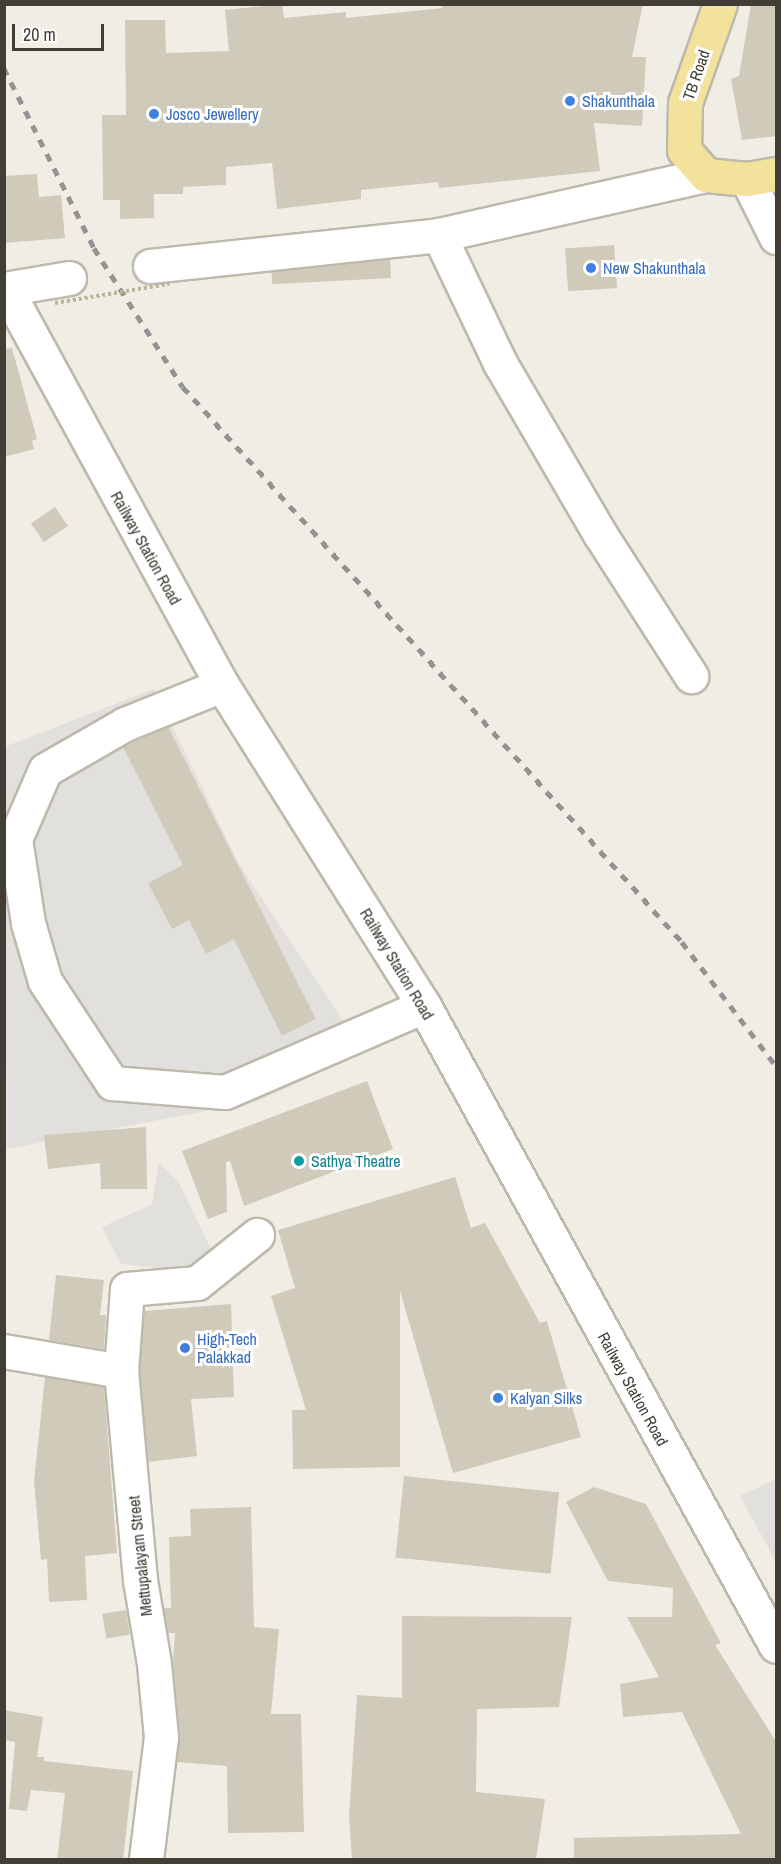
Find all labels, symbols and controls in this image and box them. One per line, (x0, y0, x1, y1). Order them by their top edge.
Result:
scale bar (15, 12, 106, 50)
text: 20 m (23, 22, 56, 47)
street label: TB Road (678, 47, 714, 103)
place label: Shakunthala (582, 91, 655, 111)
marker: Shakunthala (563, 94, 577, 108)
place label: Josco Jewellery (166, 104, 259, 124)
marker: Josco Jewellery (147, 107, 161, 121)
place label: New Shakunthala (603, 258, 706, 278)
marker: New Shakunthala (584, 261, 598, 275)
street label: Railway Station Road (107, 488, 185, 608)
street label: Railway Station Road (356, 905, 438, 1023)
place label: Sathya Theatre (311, 1151, 401, 1171)
marker: Sathya Theatre (292, 1154, 306, 1168)
place label: High-Tech Palakkad (197, 1329, 257, 1367)
street label: Railway Station Road (594, 1329, 672, 1449)
marker: High-Tech Palakkad (178, 1341, 192, 1355)
place label: Kalyan Silks (510, 1388, 582, 1408)
marker: Kalyan Silks (491, 1391, 505, 1405)
street label: Mettupalayam Street (124, 1495, 156, 1617)

